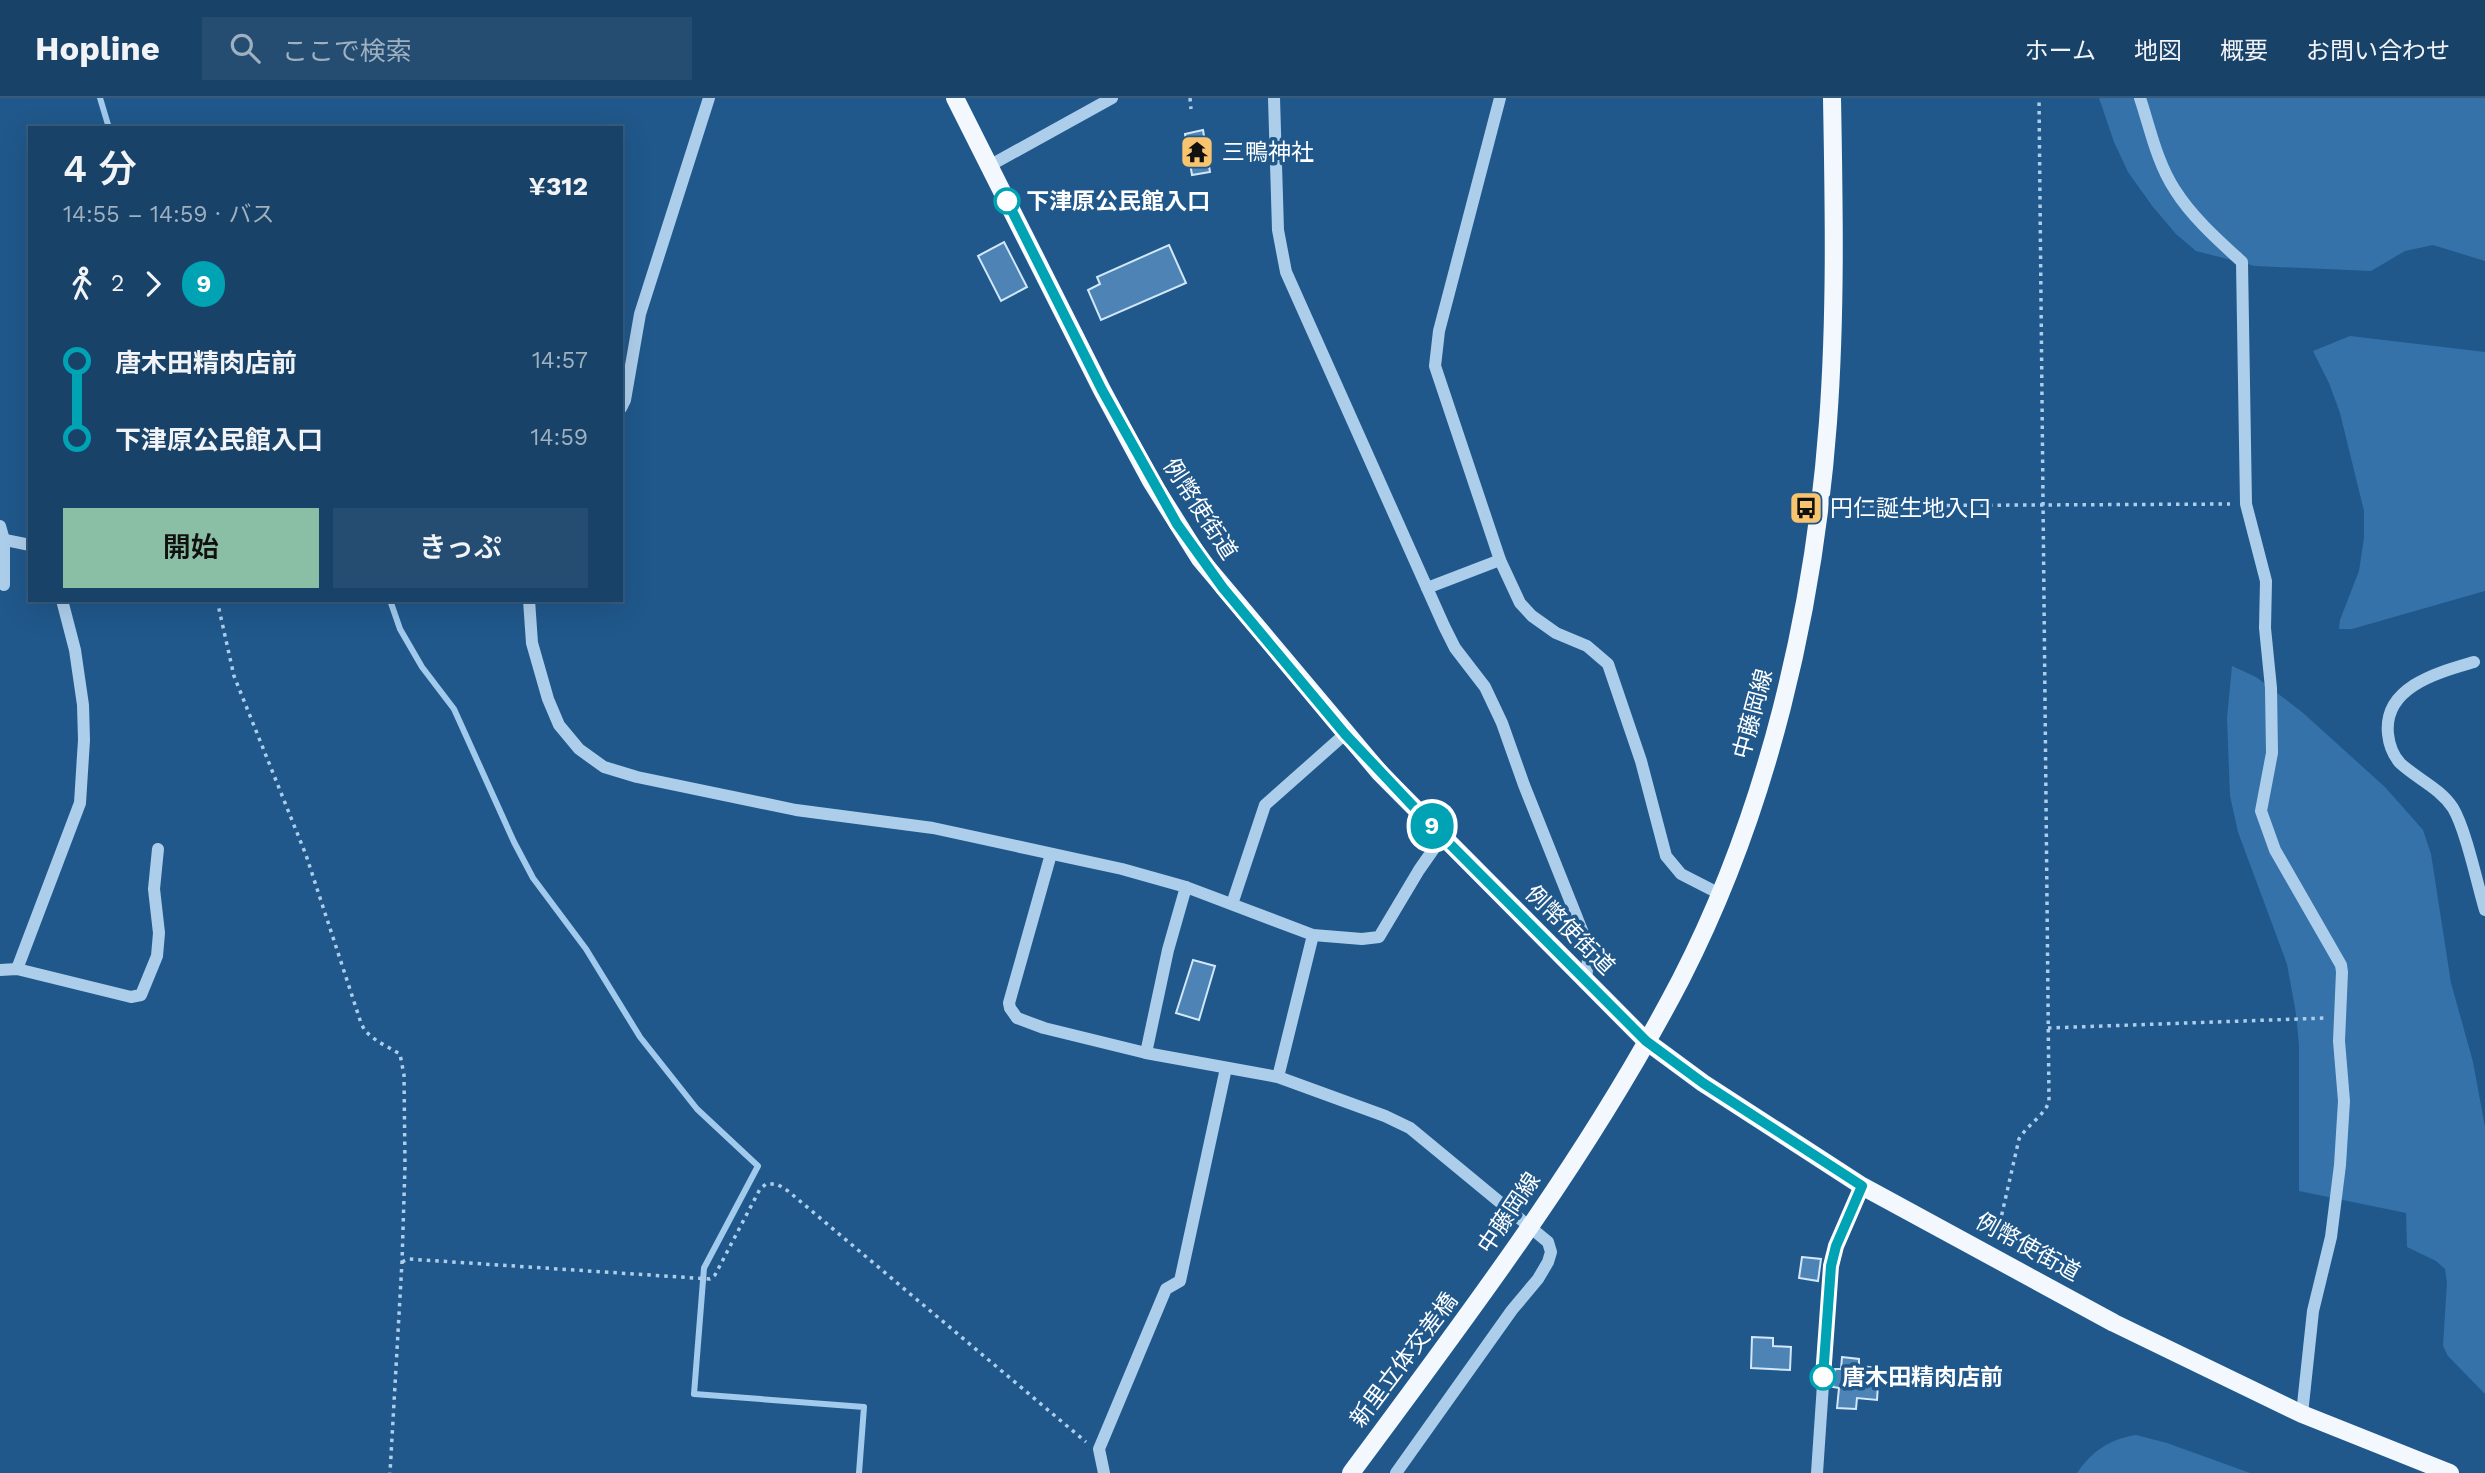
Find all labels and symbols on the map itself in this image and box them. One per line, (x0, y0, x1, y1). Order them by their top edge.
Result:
temple icon: 三鴨神社 (1178, 133, 1216, 171)
place label: 三鴨神社 (1222, 139, 1314, 166)
marker: 下津原公民館入口 (994, 188, 1020, 214)
place label: 下津原公民館入口 (1026, 188, 1210, 215)
street label: 例幣使街道 (1157, 453, 1243, 565)
bus stop icon: 円仁誕生地入口 (1787, 489, 1825, 527)
place label: 円仁誕生地入口 (1830, 495, 1991, 522)
street label: 中藤岡線 (1728, 666, 1778, 762)
line badge: 9 (1409, 803, 1455, 849)
street label: 例幣使街道 (1520, 880, 1620, 980)
street label: 中藤岡線 (1472, 1167, 1546, 1259)
street label: 例幣使街道 (1971, 1207, 2085, 1287)
street label: 新里立体交差橋 (1345, 1288, 1463, 1432)
marker: 唐木田精肉店前 (1810, 1364, 1836, 1390)
place label: 唐木田精肉店前 (1842, 1364, 2003, 1391)

